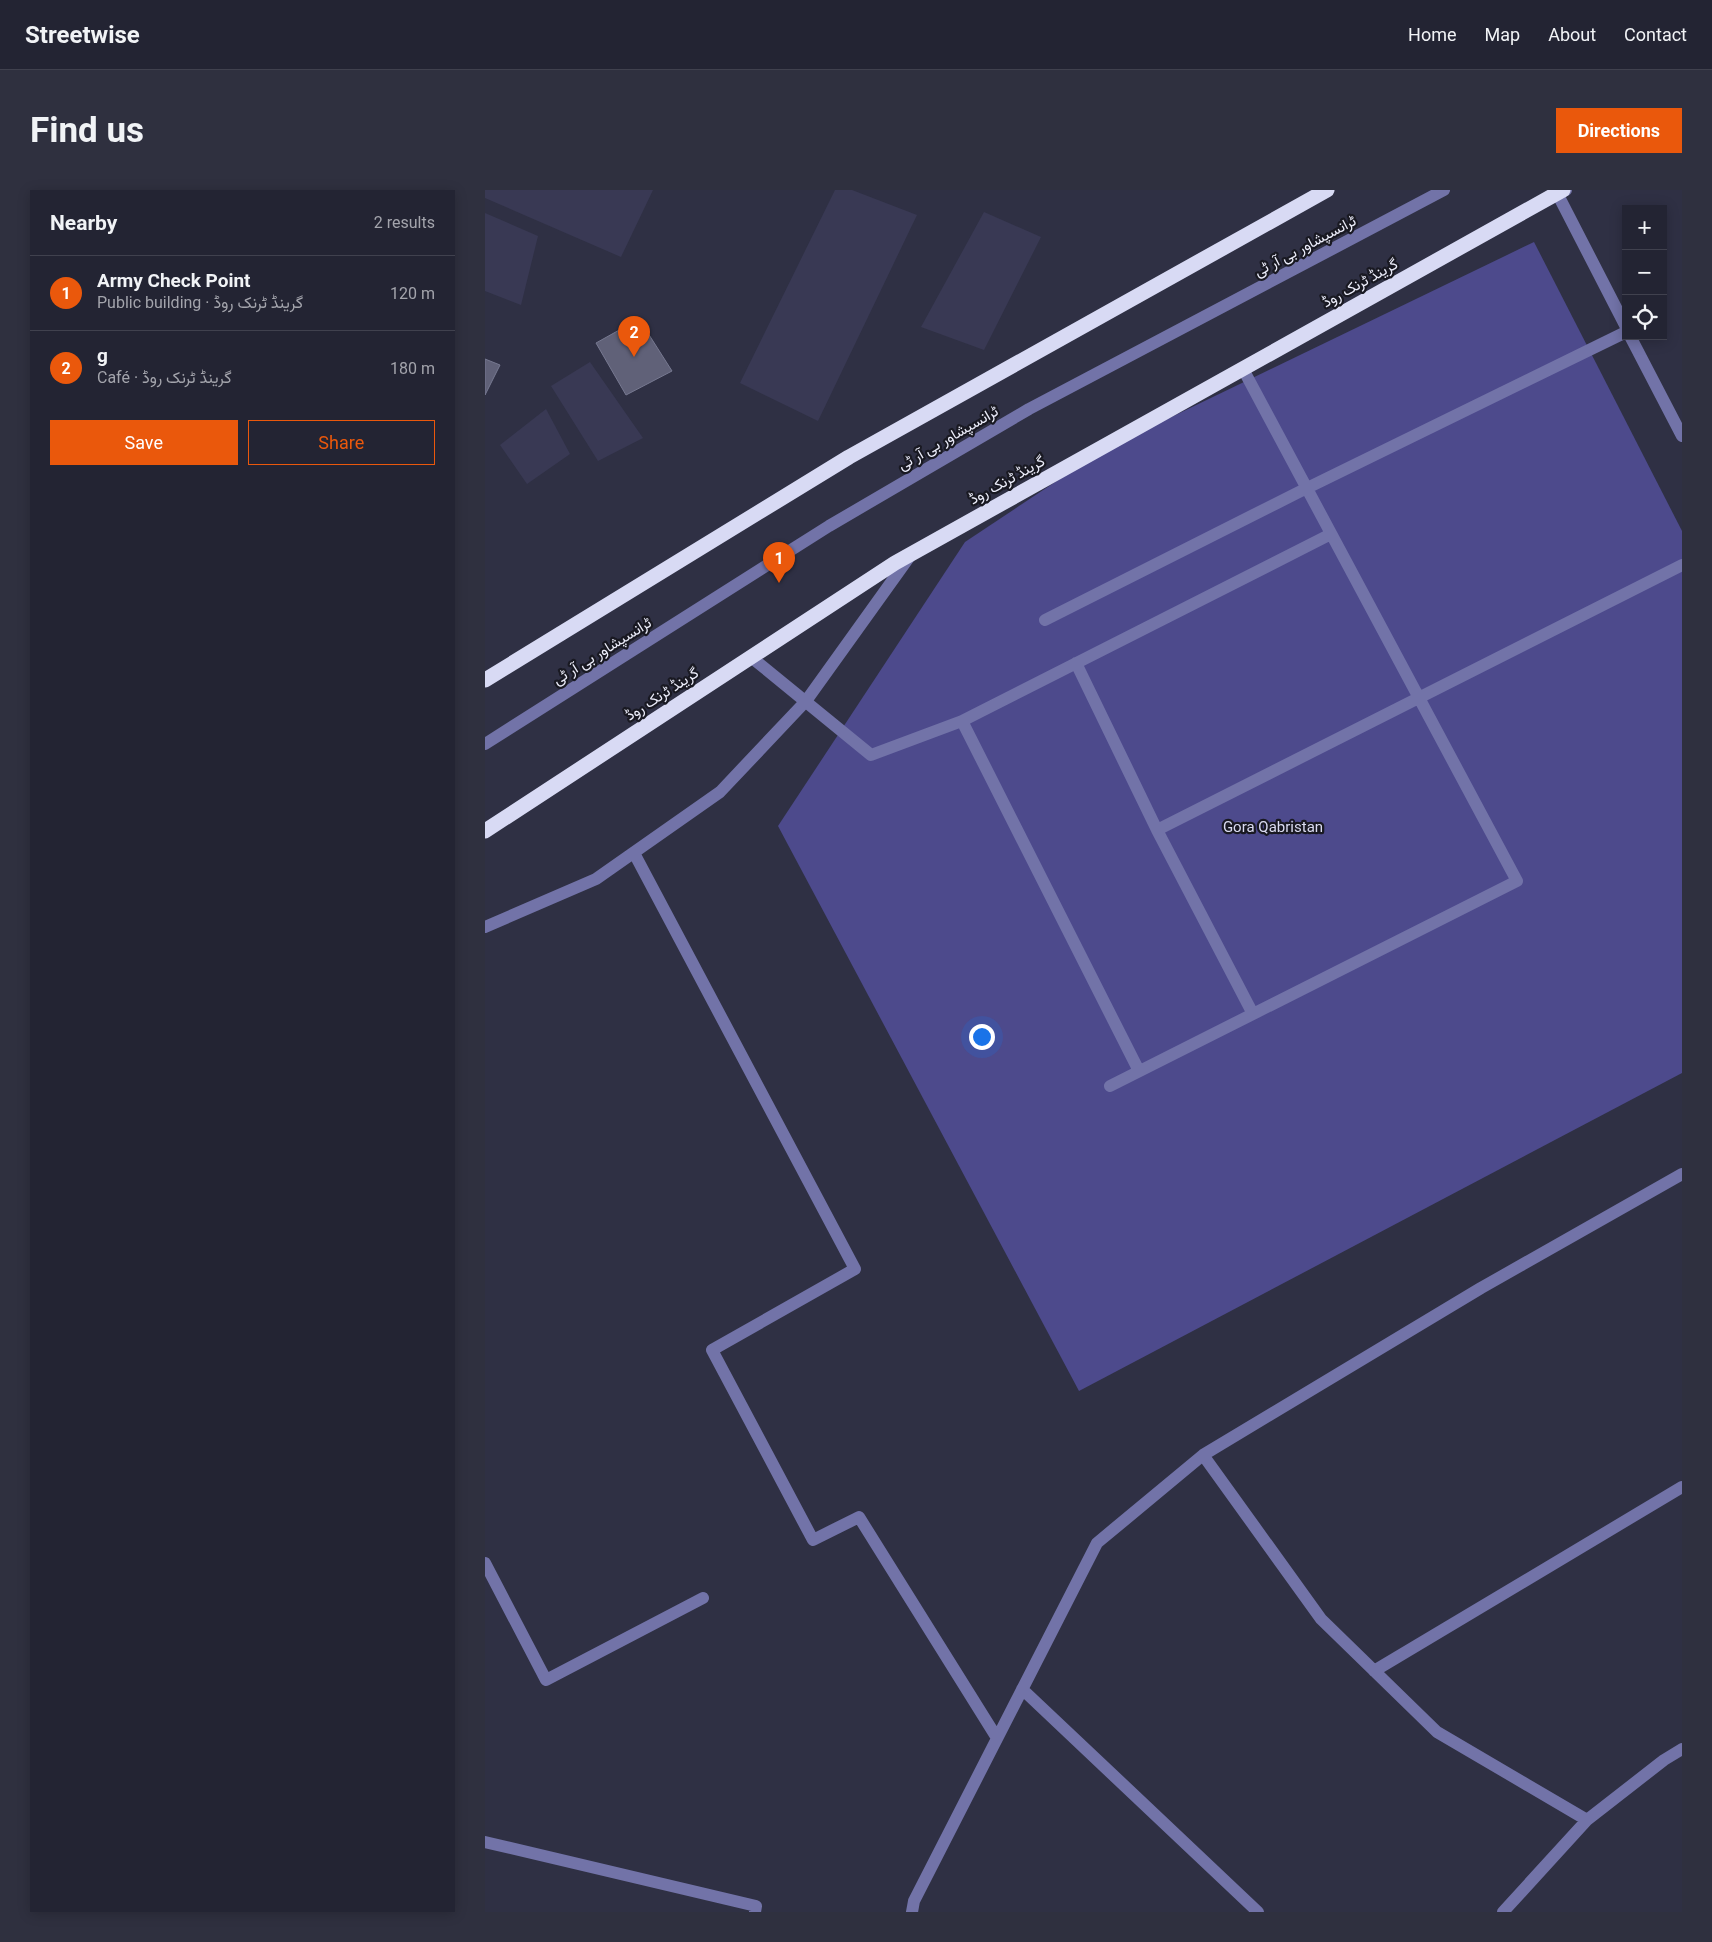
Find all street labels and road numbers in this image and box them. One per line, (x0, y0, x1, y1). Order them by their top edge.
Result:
street label: ٹرانسپشاور بی آر ٹی (1251, 211, 1360, 281)
street label: گرینڈ ٹرنک روڈ (1319, 255, 1401, 311)
street label: ٹرانسپشاور بی آر ٹی (895, 402, 1002, 475)
street label: گرینڈ ٹرنک روڈ (966, 452, 1048, 508)
street label: ٹرانسپشاور بی آر ٹی (549, 613, 656, 689)
street label: گرینڈ ٹرنک روڈ (622, 663, 702, 724)

